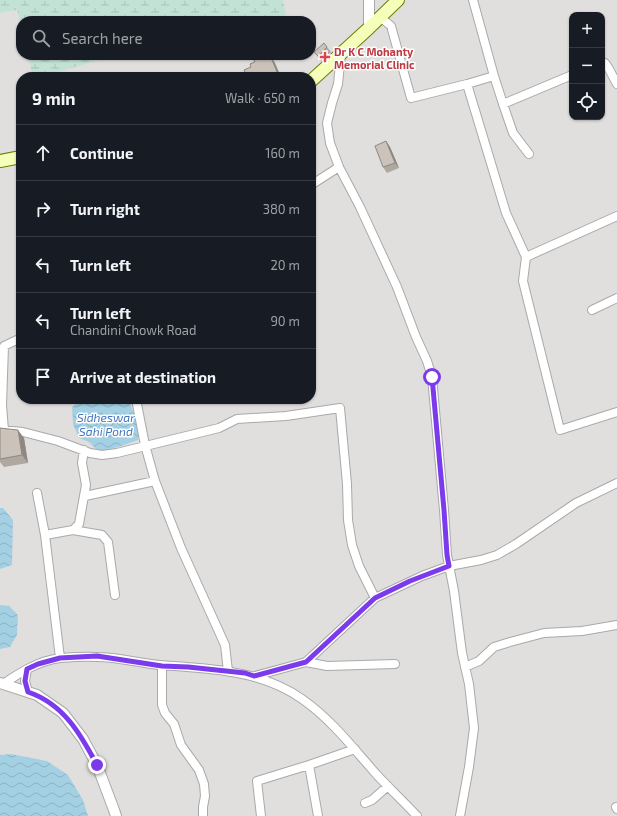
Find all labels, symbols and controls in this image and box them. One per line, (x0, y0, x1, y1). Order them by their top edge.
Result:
map controls (569, 12, 605, 120)
button: + (569, 12, 605, 48)
search box (16, 16, 316, 60)
icon: search (30, 27, 52, 49)
text: Search here (62, 29, 143, 47)
place label: Dr K C Mohanty Memorial Clinic (334, 45, 415, 71)
button: − (569, 48, 605, 84)
marker: Dr K C Mohanty Memorial Clinic (319, 51, 331, 63)
button: locate (569, 84, 605, 120)
text: 9 min (32, 88, 76, 108)
text: Walk · 650 m (225, 90, 300, 106)
icon: ahead (32, 142, 54, 164)
text: Continue (70, 144, 133, 162)
text: 160 m (265, 145, 300, 161)
icon: right (32, 198, 54, 220)
text: Turn right (70, 200, 140, 218)
text: 380 m (263, 201, 300, 217)
icon: left (32, 254, 54, 276)
text: Turn left (70, 256, 131, 274)
text: 20 m (271, 257, 300, 273)
text: Turn left (70, 304, 131, 322)
icon: left (32, 310, 54, 332)
text: 90 m (270, 313, 300, 329)
text: Chandini Chowk Road (70, 322, 196, 338)
icon: arrive (32, 366, 54, 388)
text: Arrive at destination (70, 368, 216, 386)
route start (423, 368, 441, 386)
water label: Sidheswar Sahi Pond (77, 410, 135, 438)
route end (88, 756, 106, 774)

